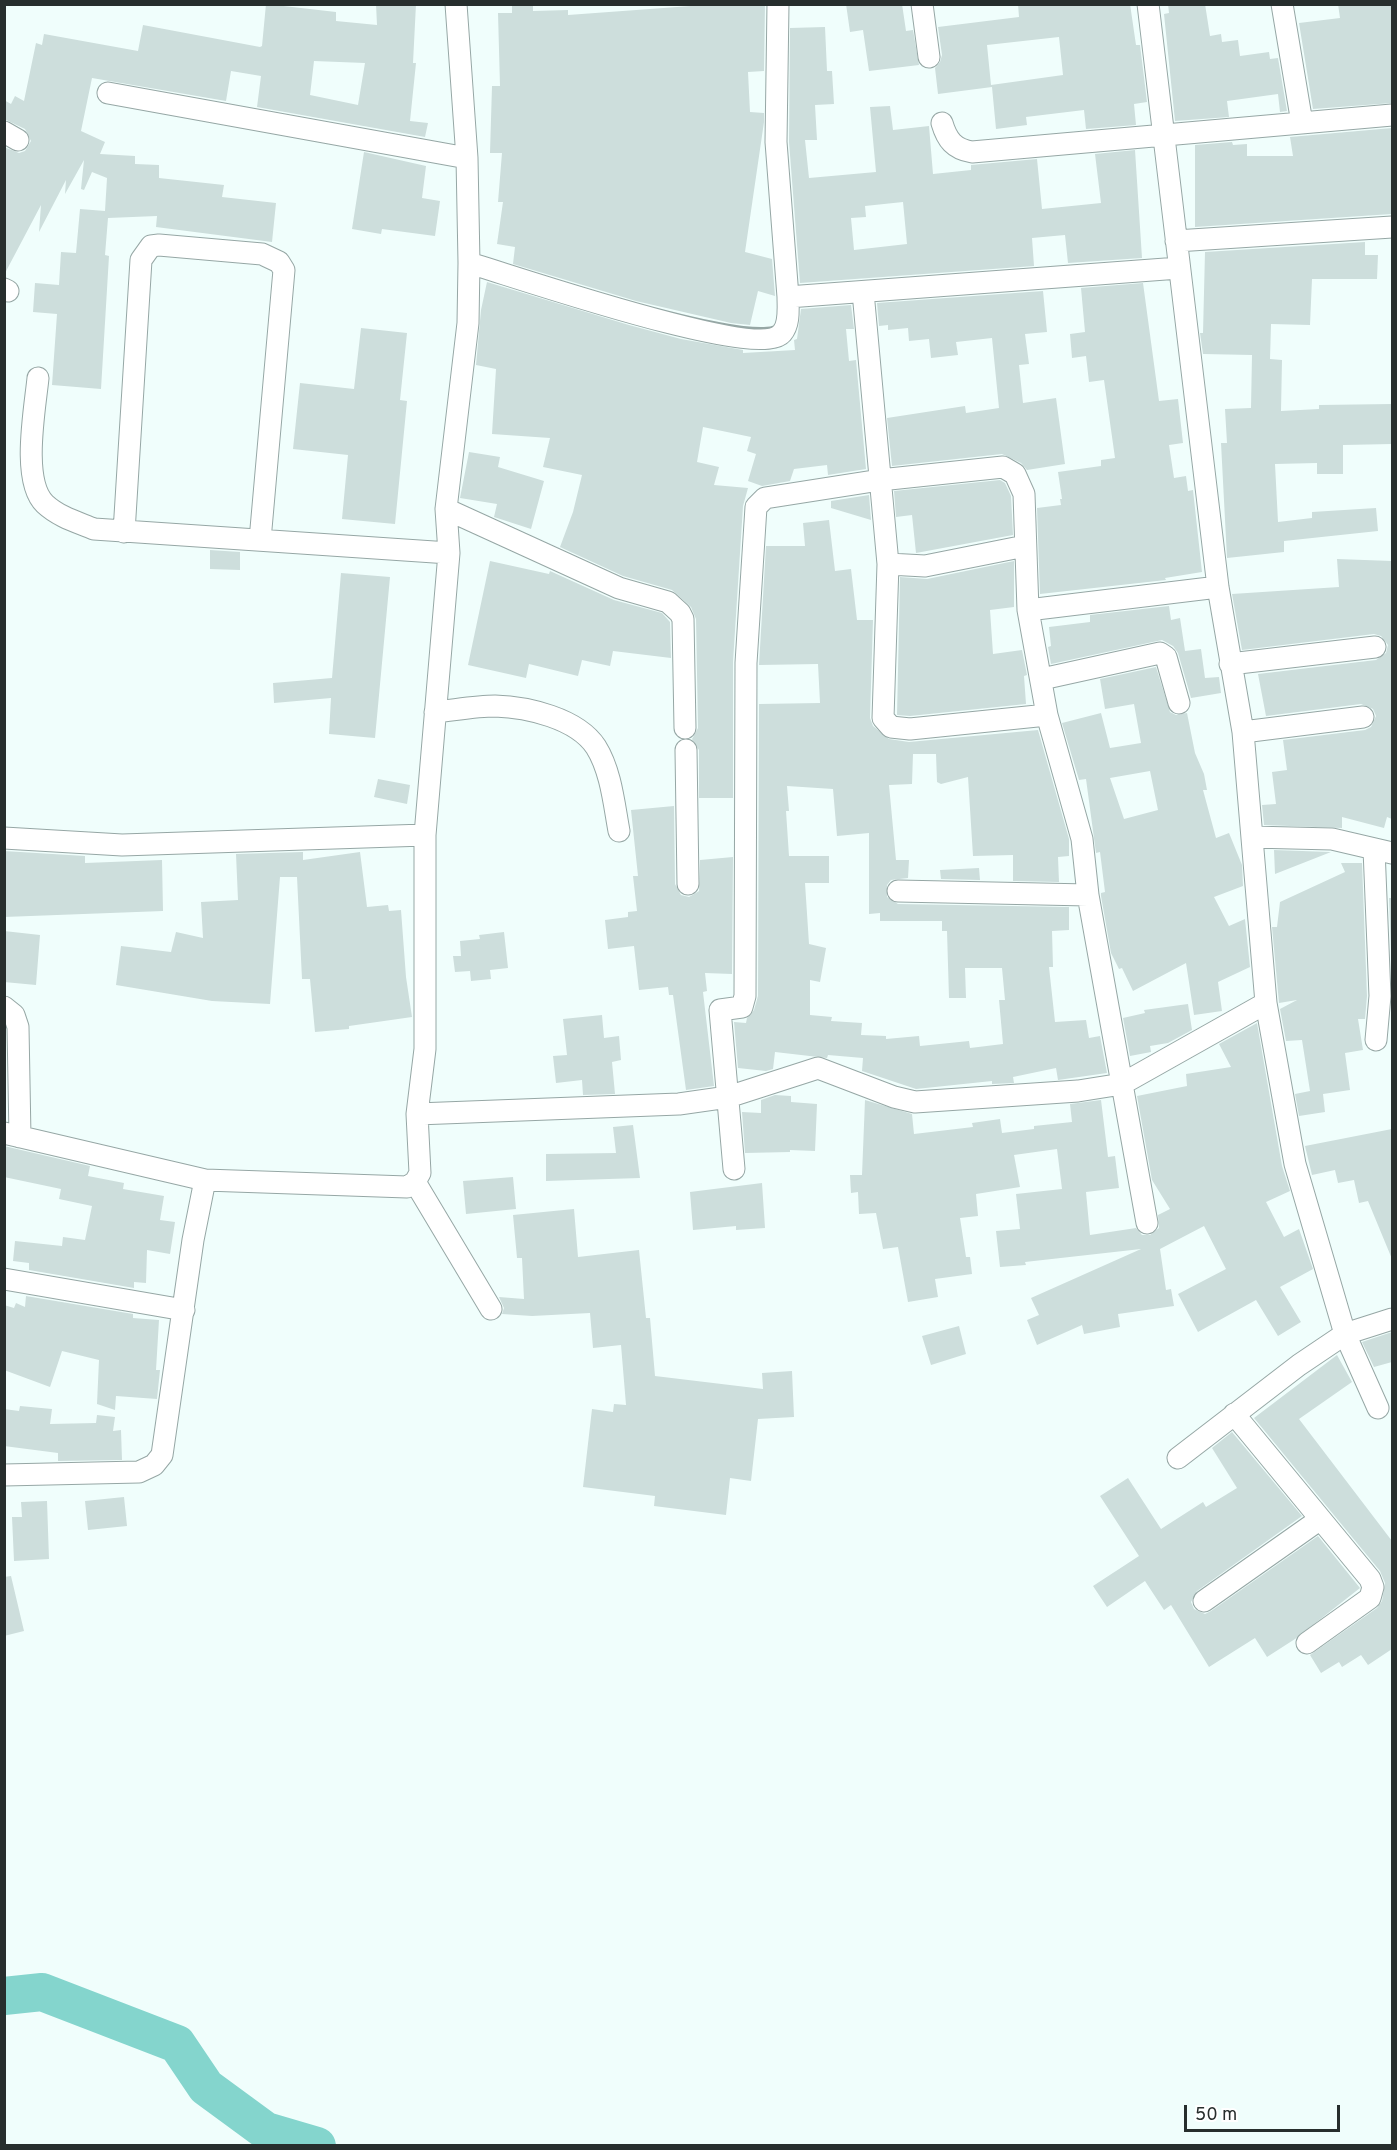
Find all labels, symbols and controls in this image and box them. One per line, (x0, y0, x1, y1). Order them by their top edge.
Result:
scale bar (1187, 2093, 1343, 2131)
text: 50 m (1195, 2104, 1237, 2127)

